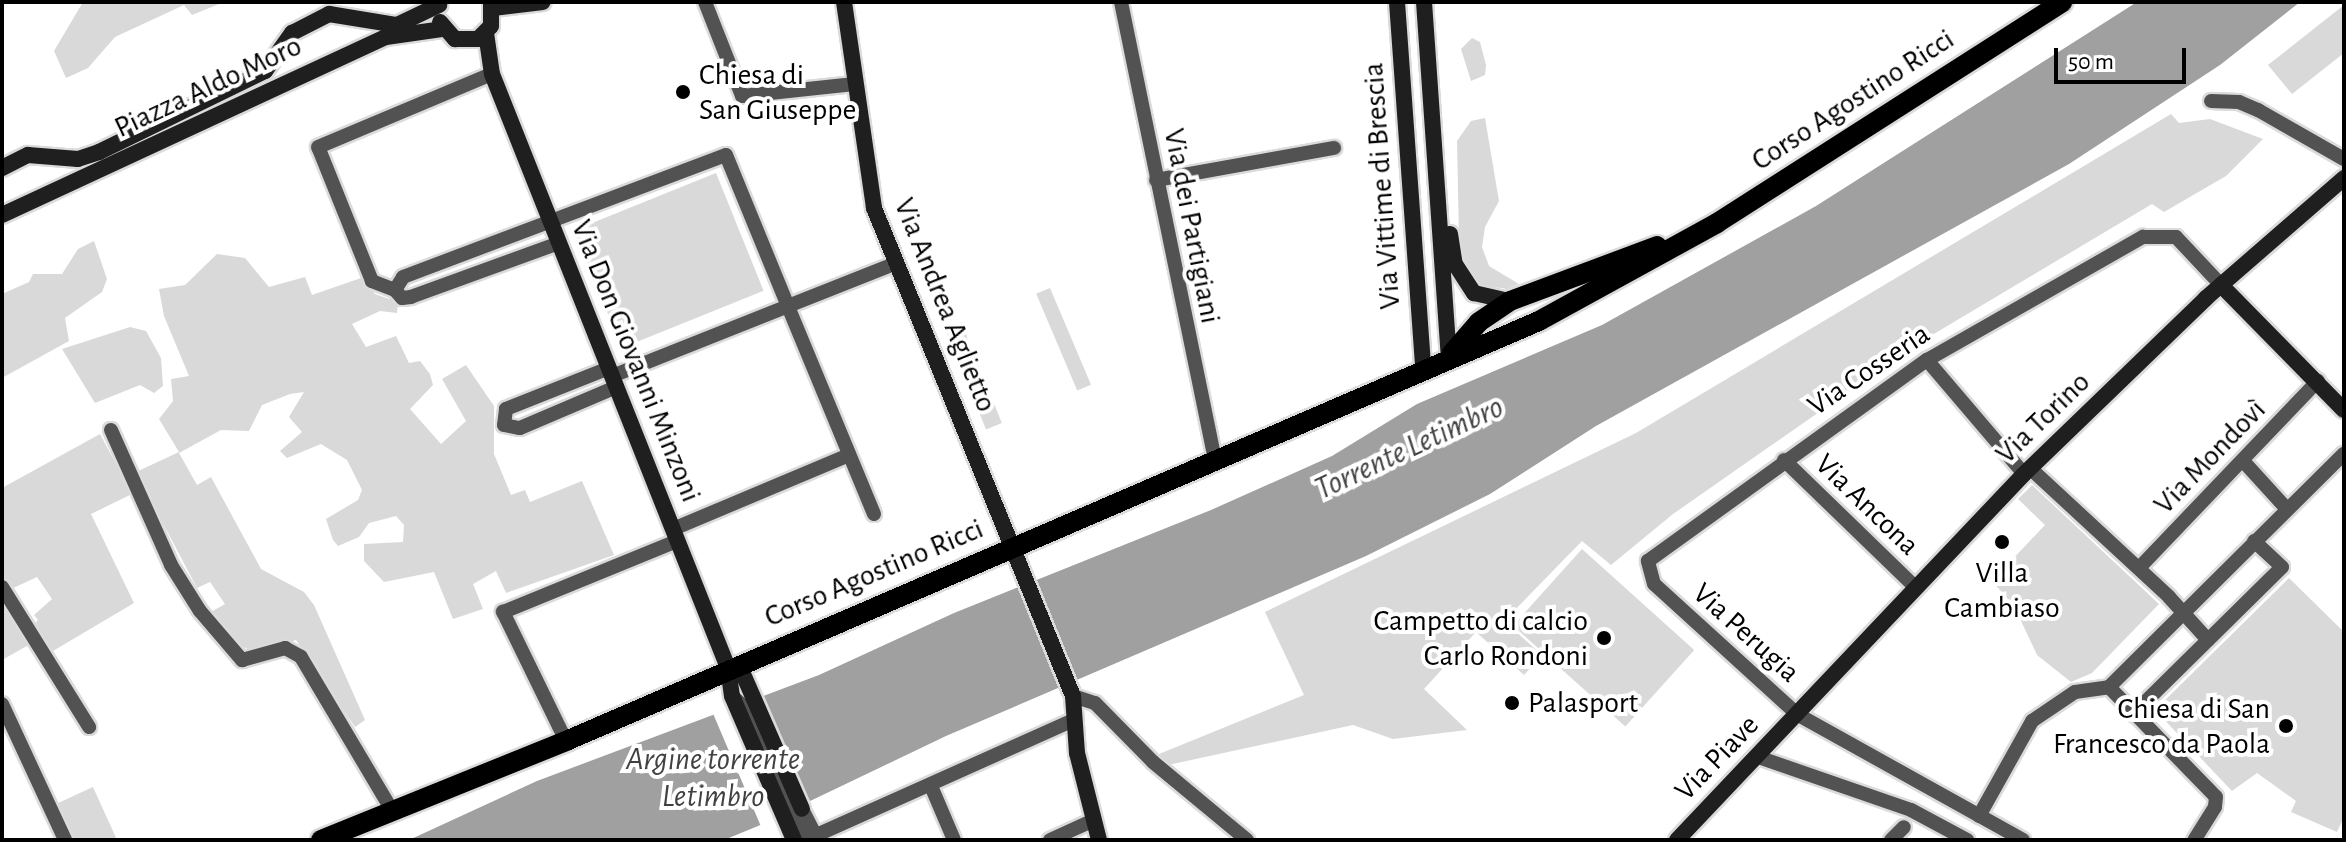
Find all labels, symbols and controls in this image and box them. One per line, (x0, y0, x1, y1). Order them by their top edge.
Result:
street label: Corso Agostino Ricci (1745, 21, 1961, 179)
street label: Piazza Aldo Moro (109, 28, 307, 146)
scale bar (2058, 32, 2190, 82)
text: 50 m (2068, 50, 2114, 74)
place label: Chiesa di San Giuseppe (699, 57, 856, 128)
street label: Via Vittime di Brescia (1355, 61, 1409, 311)
marker: Chiesa di San Giuseppe (674, 83, 692, 101)
street label: Via dei Partigiani (1155, 126, 1229, 326)
street label: Via Andrea Aglietto (886, 193, 1004, 417)
street label: Via Don Giovanni Minzoni (563, 215, 709, 507)
street label: Via Cosseria (1801, 316, 1937, 424)
street label: Via Torino (1988, 364, 2098, 472)
water label: Torrente Letimbro (1309, 388, 1509, 508)
street label: Via Mondovì (2146, 392, 2274, 522)
street label: Via Ancona (1807, 447, 1927, 563)
street label: Corso Agostino Ricci (759, 511, 989, 635)
marker: Villa Cambiaso (1993, 533, 2011, 551)
place label: Villa Cambiaso (1944, 555, 2060, 626)
street label: Via Perugia (1685, 576, 1807, 690)
place label: Campetto di calcio Carlo Rondoni (1374, 603, 1588, 674)
marker: Campetto di calcio Carlo Rondoni (1595, 629, 1613, 647)
place label: Palasport (1528, 685, 1638, 721)
place label: Chiesa di San Francesco da Paola (2053, 691, 2270, 762)
marker: Palasport (1503, 694, 1521, 712)
street label: Via Piave (1667, 708, 1767, 808)
marker: Chiesa di San Francesco da Paola (2277, 717, 2295, 735)
water label: Argine torrente Letimbro (626, 741, 800, 816)

